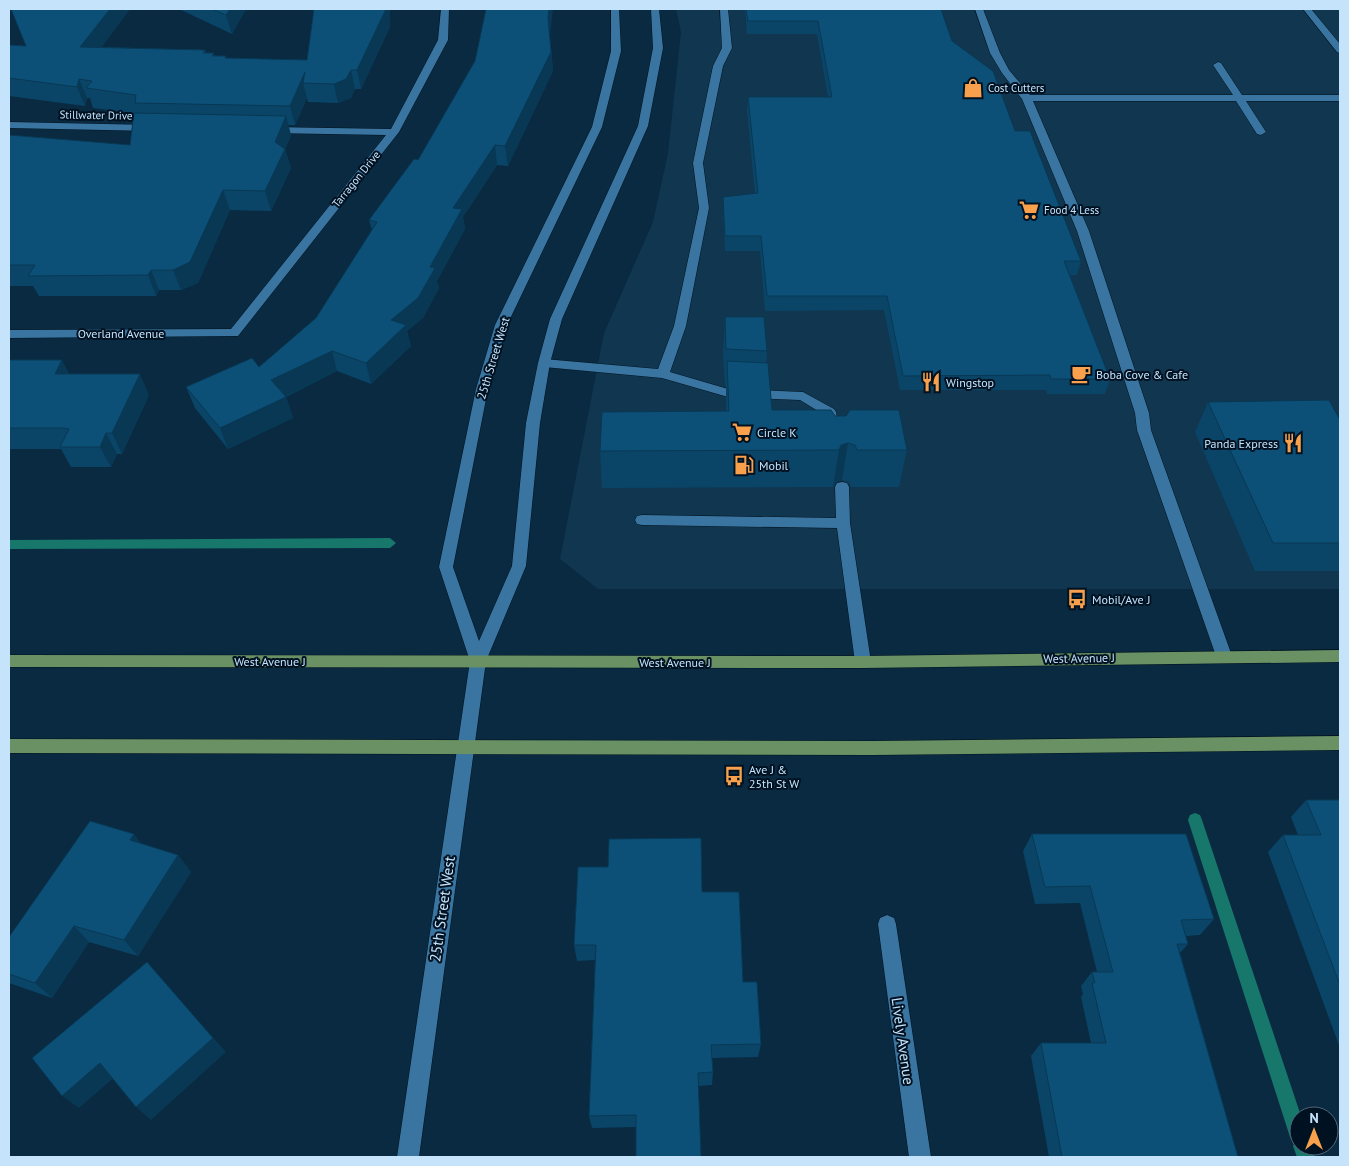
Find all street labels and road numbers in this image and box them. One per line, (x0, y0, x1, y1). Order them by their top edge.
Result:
street label: Stillwater Drive (59, 107, 133, 123)
street label: Tarragon Drive (329, 148, 383, 210)
street label: 25th Street West (473, 315, 513, 401)
street label: Overland Avenue (78, 326, 164, 341)
street label: West Avenue J (1043, 650, 1115, 666)
street label: West Avenue J (234, 654, 306, 669)
street label: West Avenue J (639, 655, 711, 670)
street label: 25th Street West (425, 855, 459, 963)
street label: Lively Avenue (887, 996, 919, 1086)

